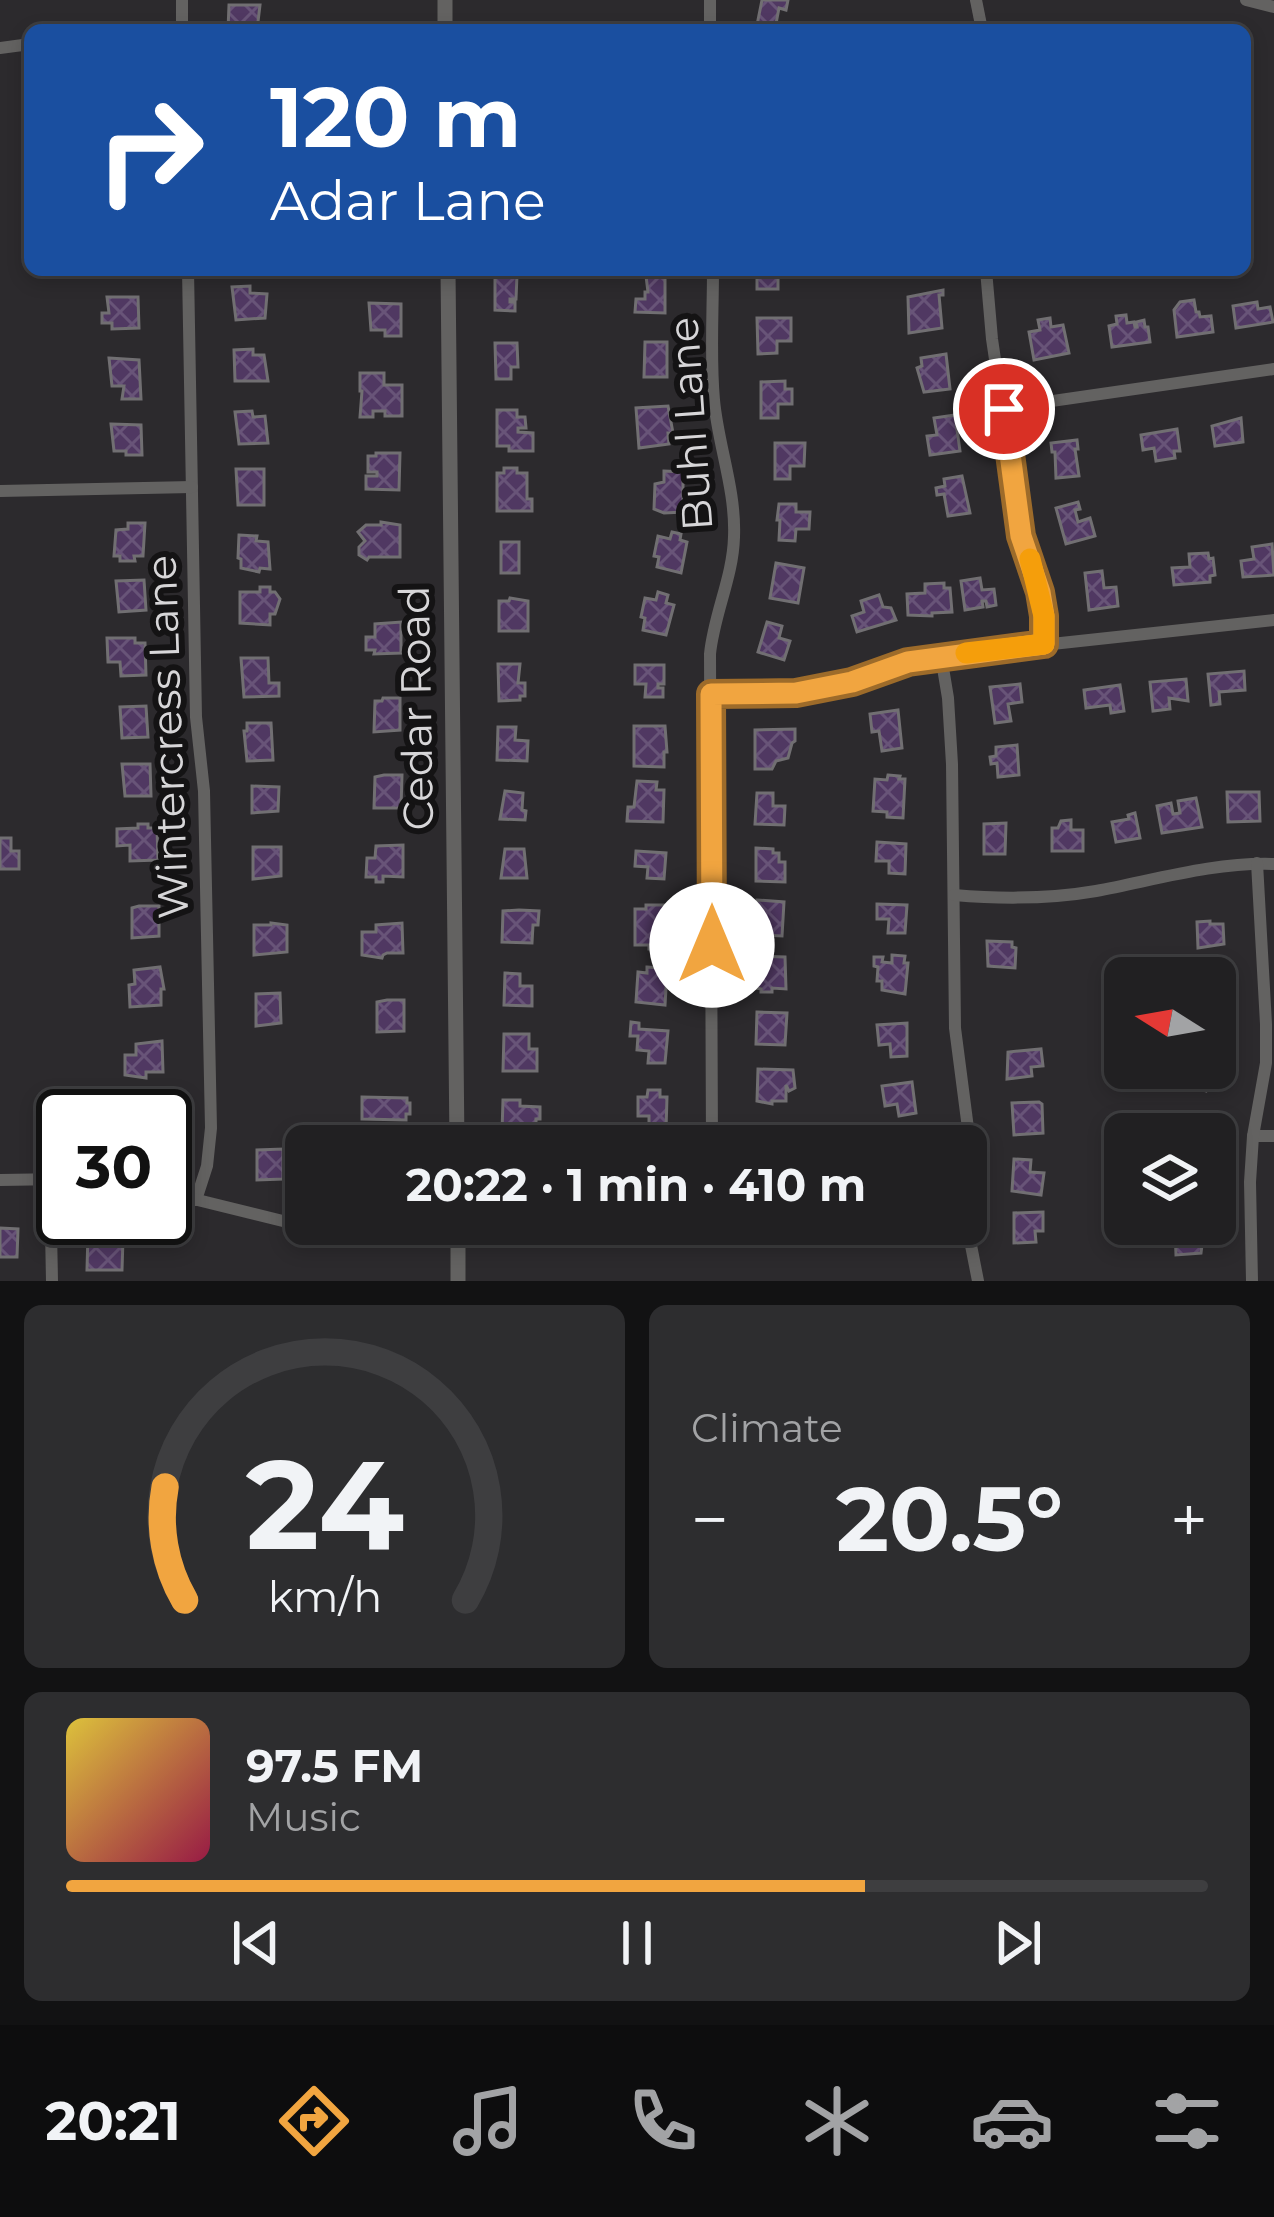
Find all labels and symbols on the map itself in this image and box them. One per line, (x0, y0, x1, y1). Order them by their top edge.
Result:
street label: Buhl Lane (657, 316, 723, 532)
pin (953, 358, 1055, 460)
street label: Wintercress Lane (135, 554, 199, 920)
street label: Cedar Road (388, 585, 444, 831)
position arrow (649, 882, 775, 1008)
north arrow (1104, 957, 1236, 1089)
speed limit sign: 30 (36, 1089, 192, 1245)

